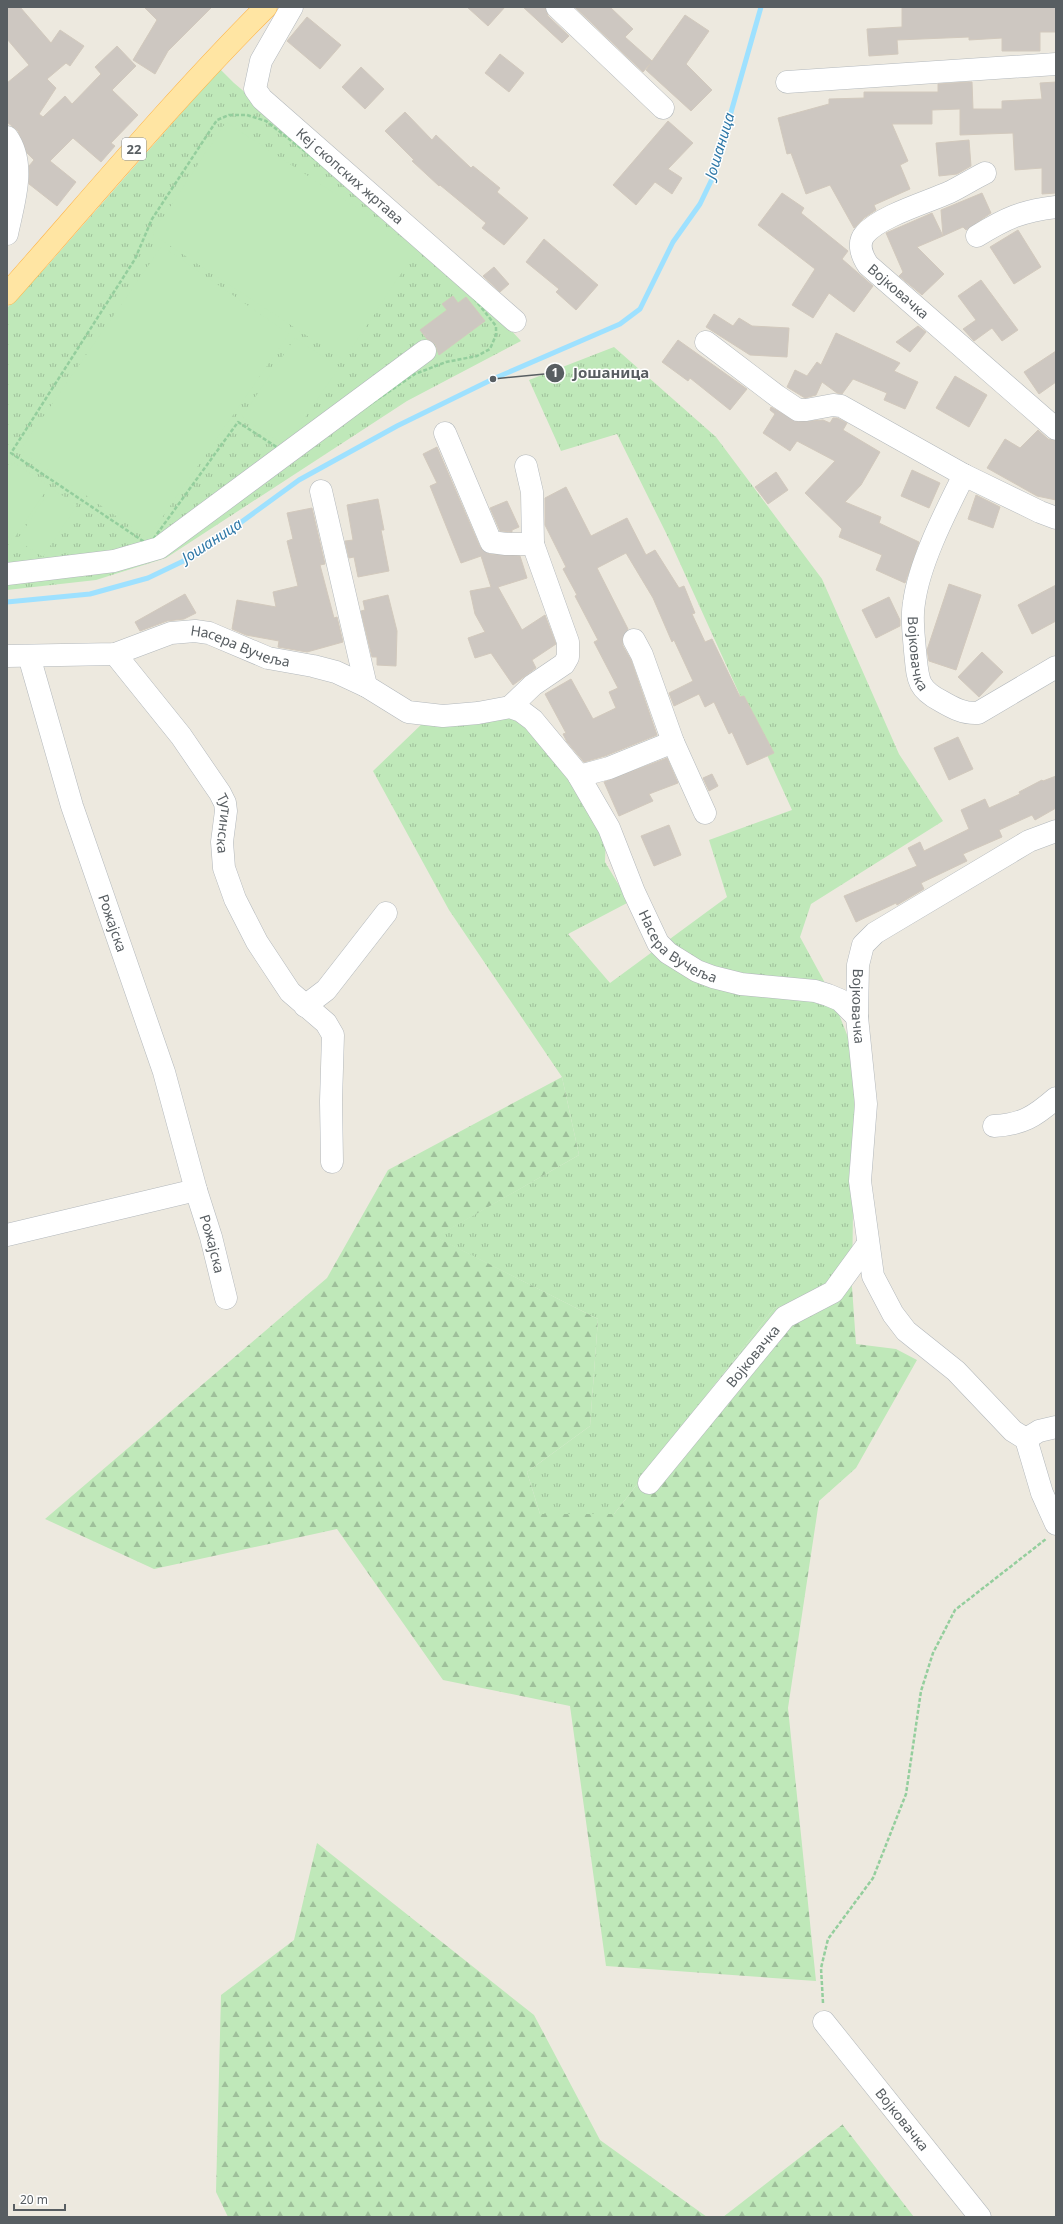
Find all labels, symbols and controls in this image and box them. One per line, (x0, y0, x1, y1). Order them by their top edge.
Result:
water label: Јошаница (699, 110, 739, 184)
street label: Кеј скопских жртава (292, 123, 408, 228)
road number: 22 (122, 138, 146, 160)
street label: Војковачка (864, 259, 933, 323)
callout: Јошаница (545, 359, 657, 386)
text: Јошаница (571, 362, 649, 382)
text: 1 (552, 364, 558, 381)
water label: Јошаница (175, 513, 246, 569)
street label: Војковачка (904, 616, 933, 695)
street label: Насера Вучеља (190, 620, 292, 671)
street label: Тутинска (213, 790, 236, 854)
street label: Рожајска (94, 892, 132, 954)
street label: Насера Вучеља (635, 906, 720, 987)
street label: Војковачка (848, 968, 870, 1045)
street label: Рожајска (195, 1212, 230, 1275)
street label: Војковачка (721, 1321, 784, 1391)
street label: Војковачка (871, 2084, 933, 2155)
scale bar (14, 2186, 65, 2212)
text: 20 m (20, 2191, 48, 2208)

